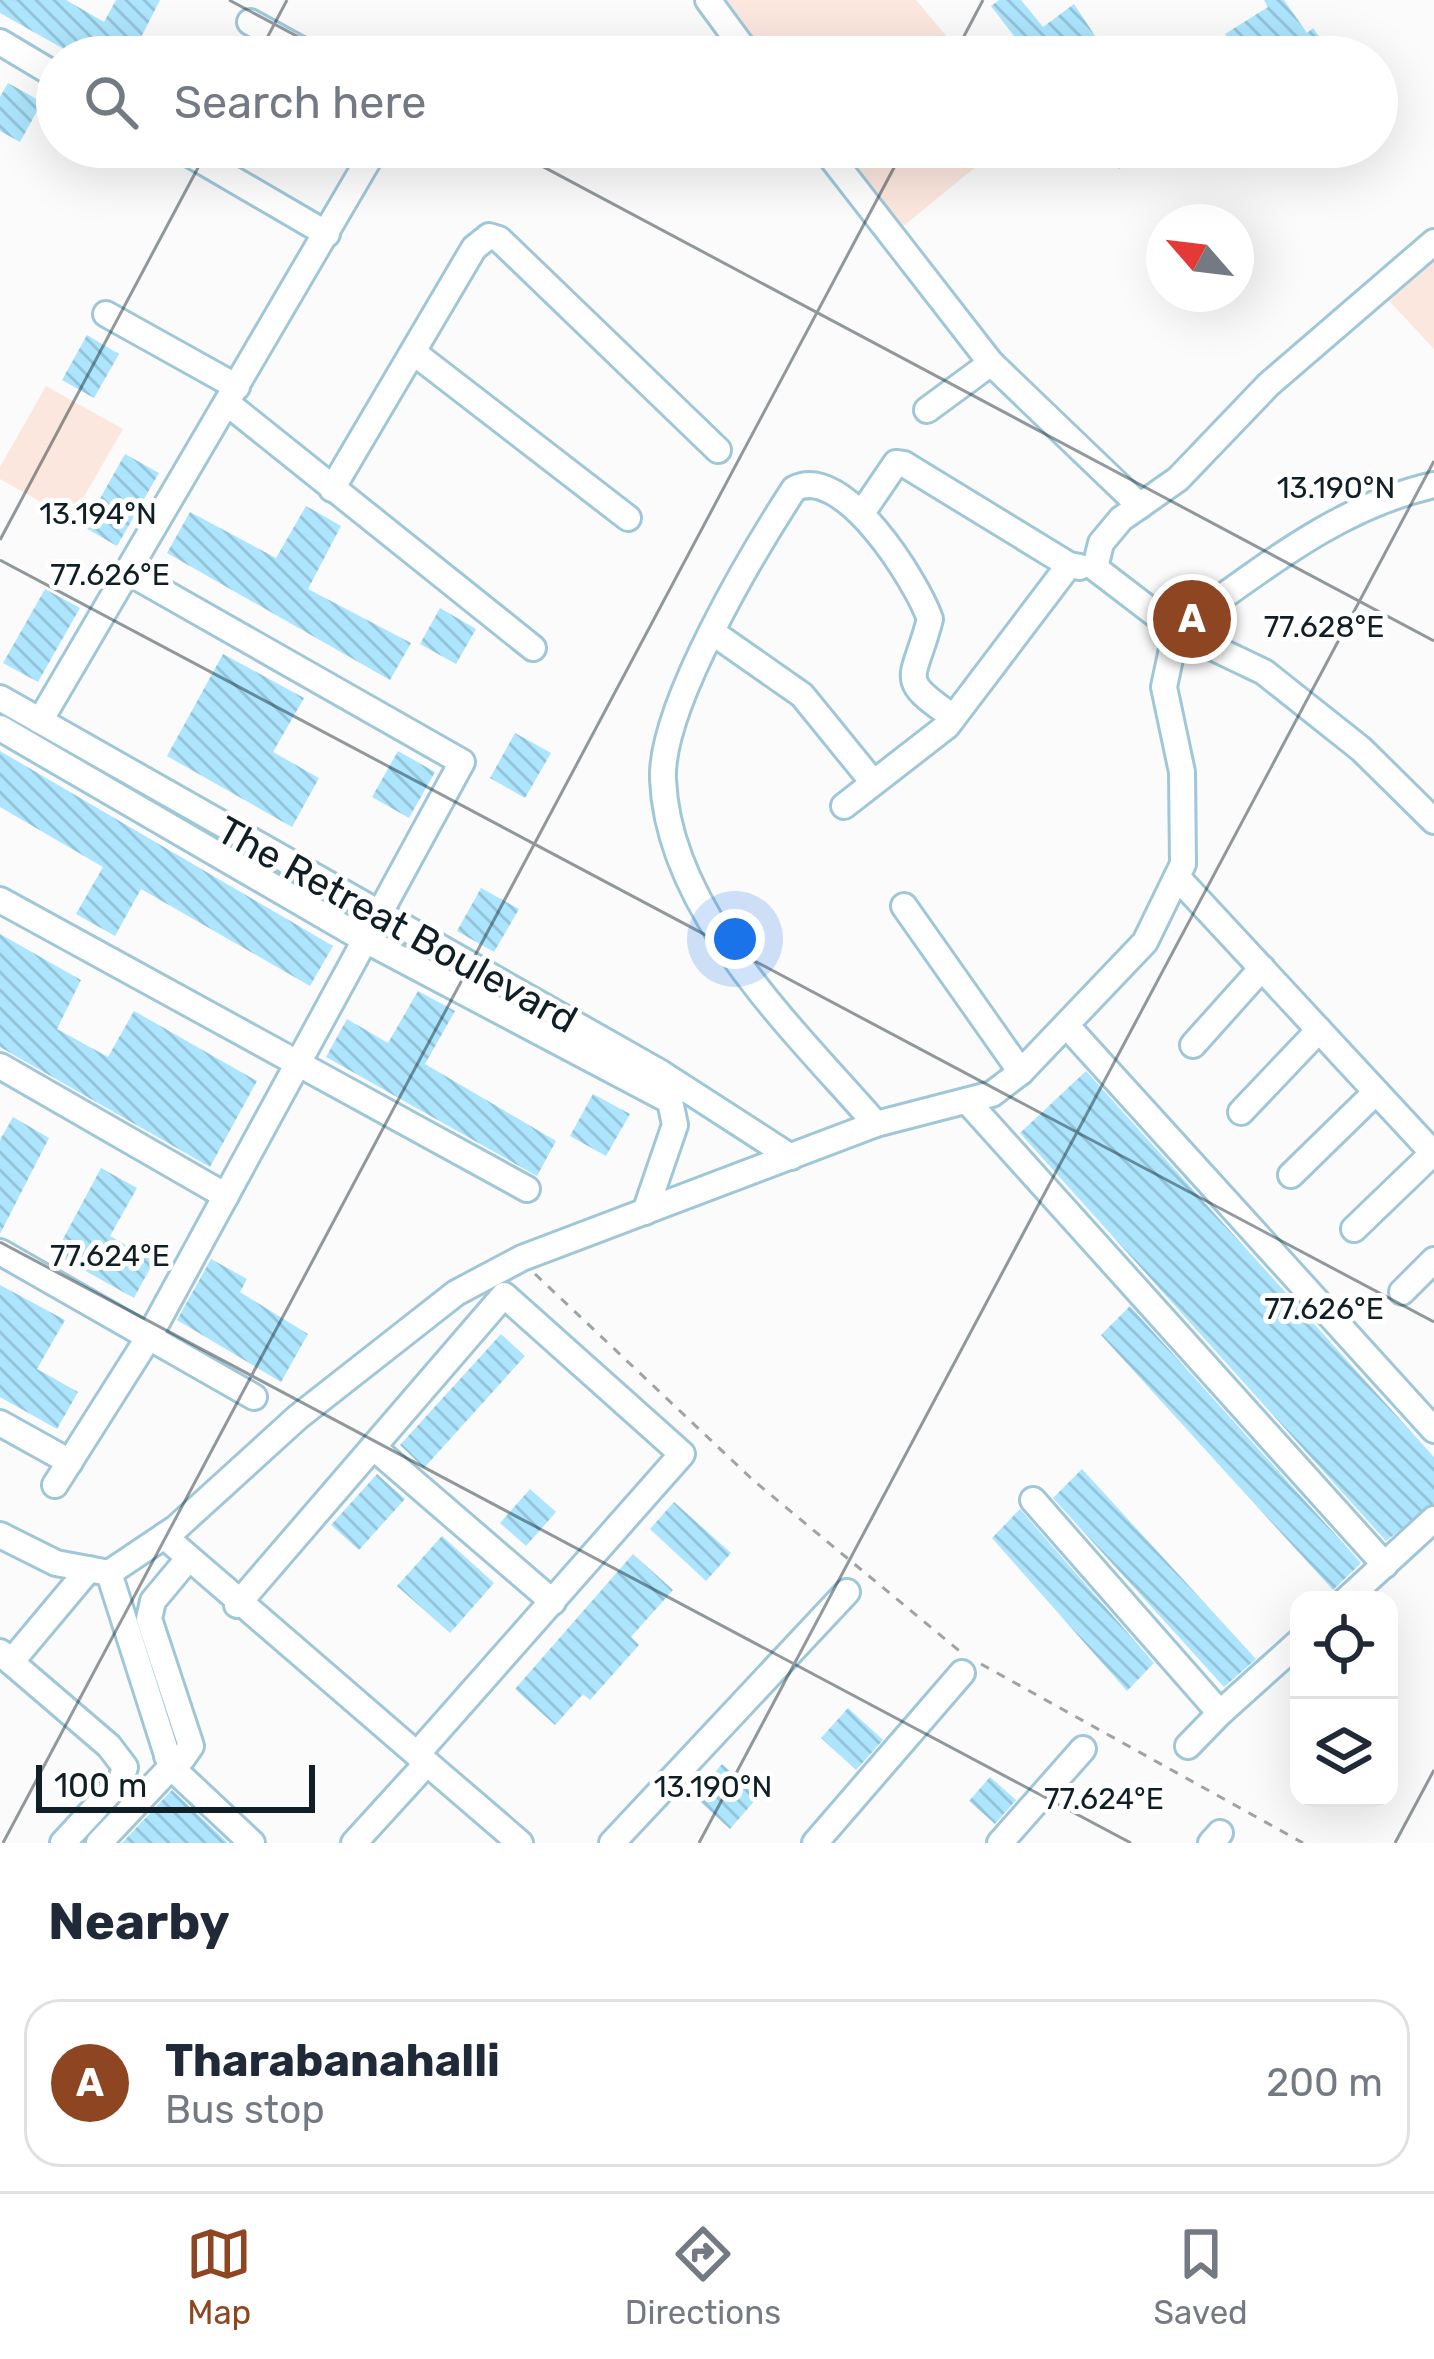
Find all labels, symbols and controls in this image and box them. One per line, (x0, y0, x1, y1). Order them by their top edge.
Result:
search box (36, 36, 1398, 168)
icon: search (78, 69, 144, 135)
text: Search here (174, 76, 426, 129)
north arrow (1146, 204, 1254, 312)
text: 13.190°N (1277, 470, 1395, 506)
text: 13.194°N (39, 496, 157, 532)
text: 77.626°E (50, 557, 170, 593)
pin: A (1153, 574, 1231, 664)
text: 77.628°E (1264, 609, 1384, 645)
street label: The Retreat Boulevard (209, 807, 585, 1043)
your location (705, 909, 765, 969)
text: 77.624°E (50, 1238, 170, 1274)
text: 77.626°E (1264, 1291, 1384, 1327)
map controls (1290, 1591, 1398, 1807)
button: locate (1290, 1591, 1398, 1699)
button: layers (1290, 1699, 1398, 1807)
scale bar (36, 1759, 315, 1812)
text: 100 m (54, 1766, 147, 1805)
text: 13.190°N (654, 1769, 772, 1805)
text: 77.624°E (1044, 1781, 1164, 1817)
text: Nearby (48, 1891, 230, 1952)
text: Tharabanahalli (165, 2034, 500, 2087)
text: A (76, 2060, 104, 2106)
text: 200 m (1266, 2060, 1383, 2106)
text: Bus stop (165, 2087, 325, 2133)
tab: Map (186, 2221, 252, 2332)
tab: Directions (625, 2221, 781, 2332)
tab: Saved (1154, 2221, 1248, 2332)

